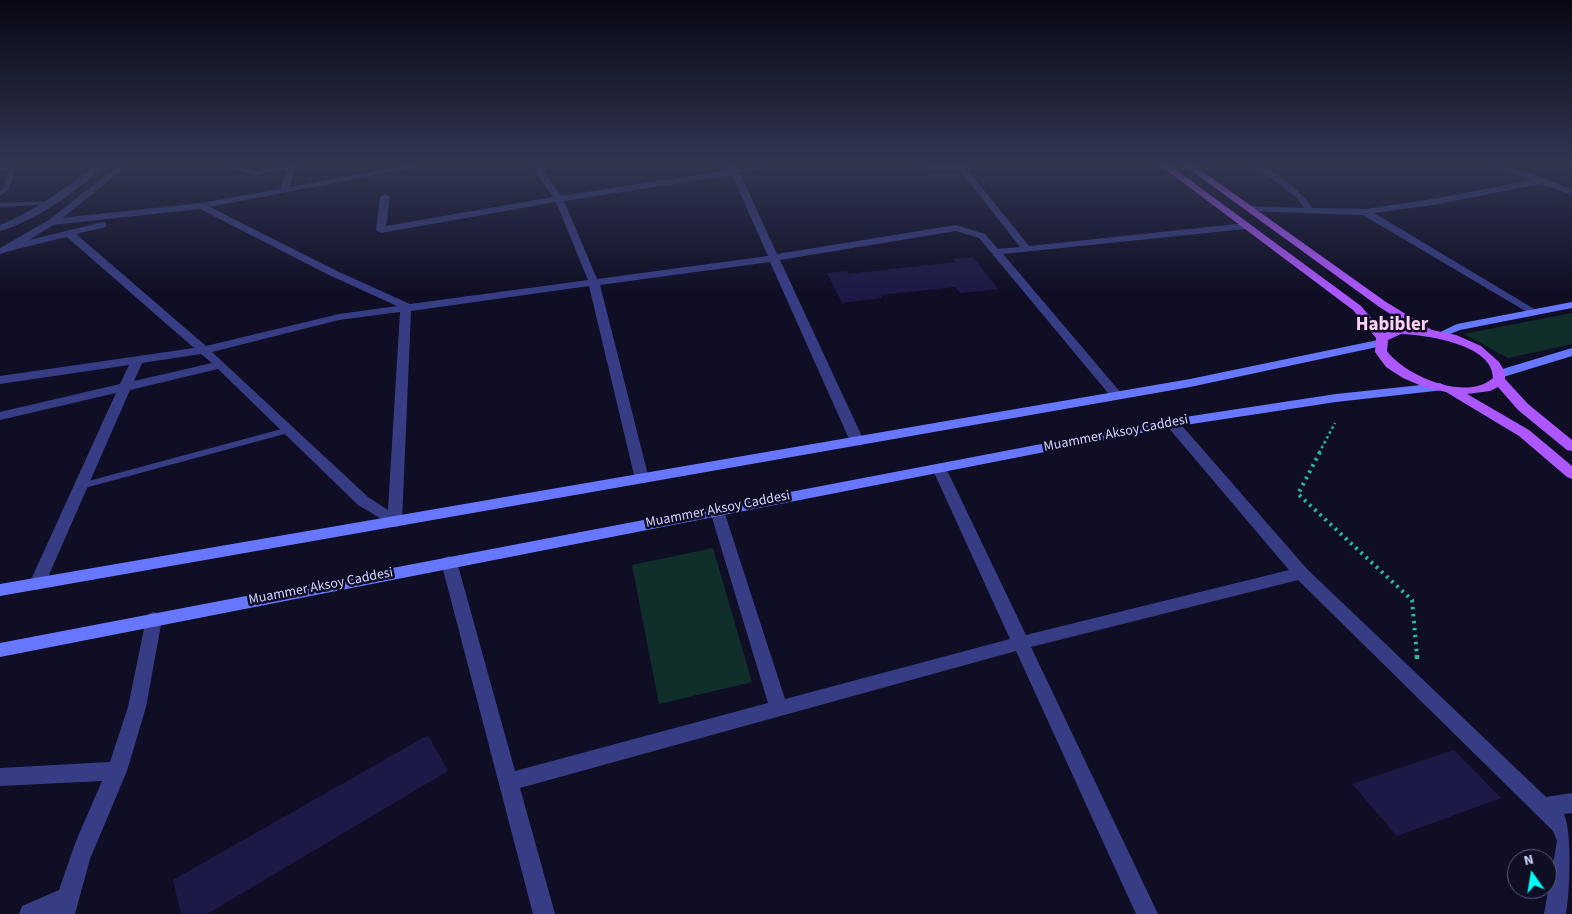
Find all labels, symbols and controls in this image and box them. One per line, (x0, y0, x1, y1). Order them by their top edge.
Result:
district label: Habibler (1356, 315, 1428, 337)
street label: Muammer Aksoy Caddesi (1042, 412, 1190, 456)
street label: Muammer Aksoy Caddesi (644, 488, 792, 532)
street label: Muammer Aksoy Caddesi (247, 565, 395, 609)
north arrow (1507, 849, 1557, 899)
text: N (1522, 850, 1536, 871)

